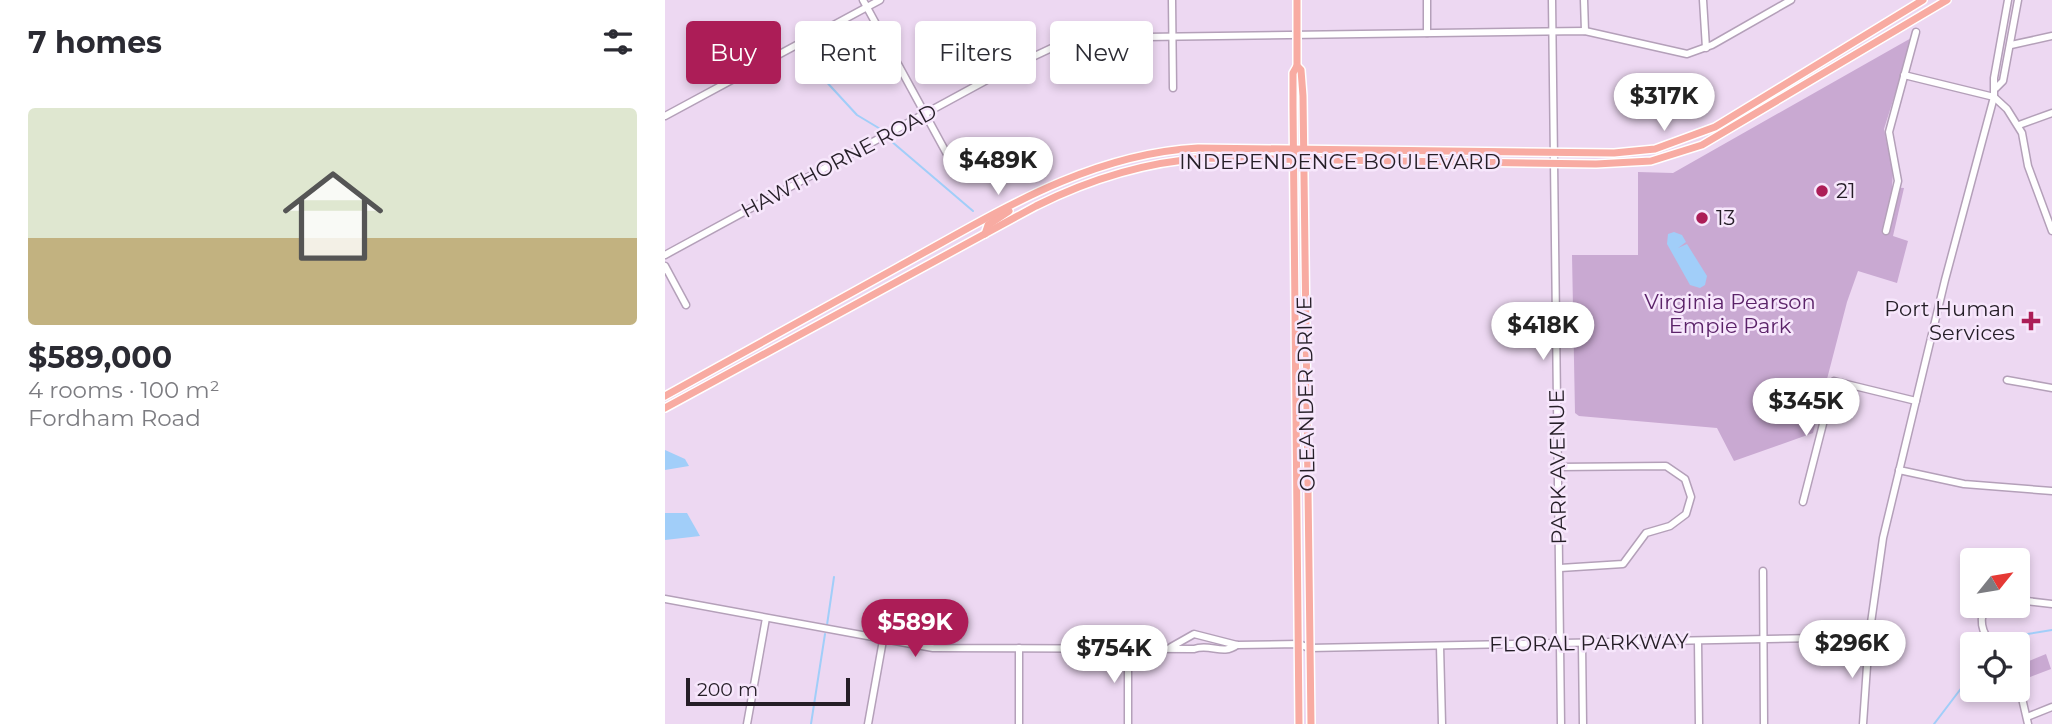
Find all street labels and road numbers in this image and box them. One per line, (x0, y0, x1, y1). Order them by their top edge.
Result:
street label: HAWTHORNE ROAD (737, 98, 941, 223)
street label: INDEPENDENCE BOULEVARD (1179, 149, 1501, 174)
street label: OLEANDER DRIVE (1291, 296, 1320, 492)
street label: PARK AVENUE (1544, 389, 1571, 545)
street label: FLORAL PARKWAY (1489, 628, 1690, 657)

